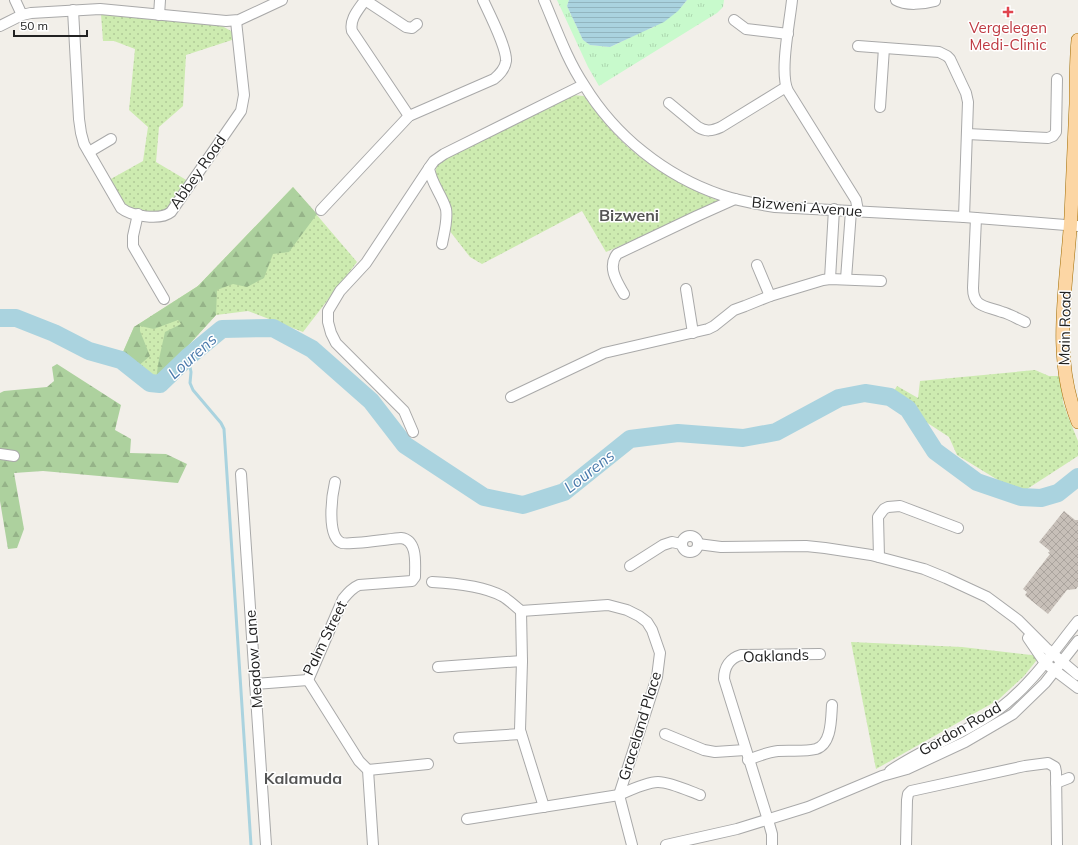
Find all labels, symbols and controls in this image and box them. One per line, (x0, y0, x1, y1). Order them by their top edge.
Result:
marker: Vergelegen Medi-Clinic (1002, 6, 1014, 18)
scale bar (14, 12, 87, 38)
text: 50 m (20, 18, 48, 33)
place label: Vergelegen Medi-Clinic (969, 18, 1047, 54)
street label: Abbey Road (165, 131, 230, 212)
street label: Bizweni Avenue (751, 192, 863, 221)
district label: Bizweni (599, 205, 659, 225)
street label: Main Road (1054, 290, 1075, 366)
water label: Lourens (163, 329, 221, 383)
water label: Lourens (560, 445, 618, 497)
street label: Palm Street (298, 597, 351, 678)
street label: Meadow Lane (241, 609, 266, 709)
street label: Oaklands (743, 645, 809, 666)
street label: Graceland Place (614, 669, 665, 783)
street label: Gordon Road (915, 697, 1004, 760)
district label: Kalamuda (264, 768, 342, 788)

